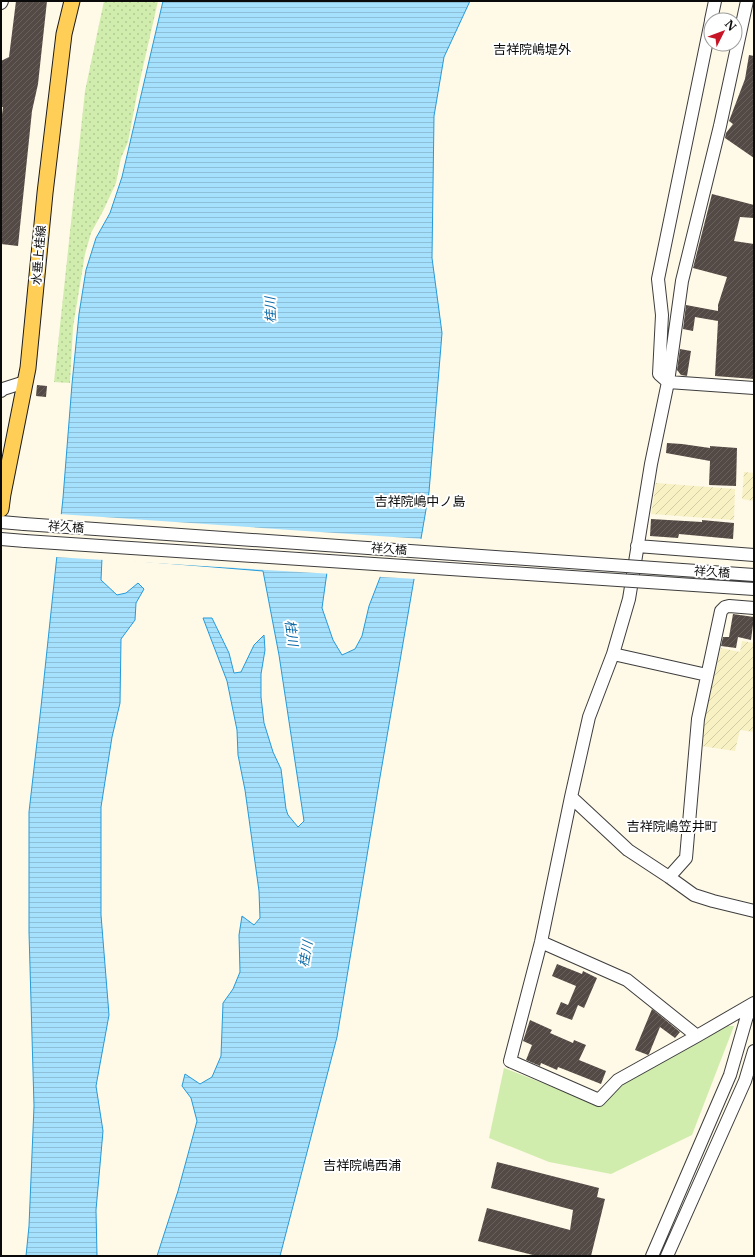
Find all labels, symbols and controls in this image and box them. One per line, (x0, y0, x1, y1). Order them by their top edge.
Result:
north arrow (703, 12, 743, 52)
text: N (722, 17, 740, 34)
district label: 吉祥院嶋堤外 (493, 41, 571, 58)
street label: 水垂上桂線 (28, 224, 49, 286)
water label: 桂川 (261, 295, 279, 323)
district label: 吉祥院嶋中ノ島 (374, 493, 466, 510)
street label: 祥久橋 (48, 518, 85, 535)
street label: 祥久橋 (371, 540, 408, 557)
street label: 祥久橋 (694, 563, 731, 580)
water label: 桂川 (281, 619, 302, 649)
district label: 吉祥院嶋笠井町 (626, 818, 718, 835)
water label: 桂川 (295, 938, 316, 968)
district label: 吉祥院嶋西浦 (323, 1157, 401, 1174)

